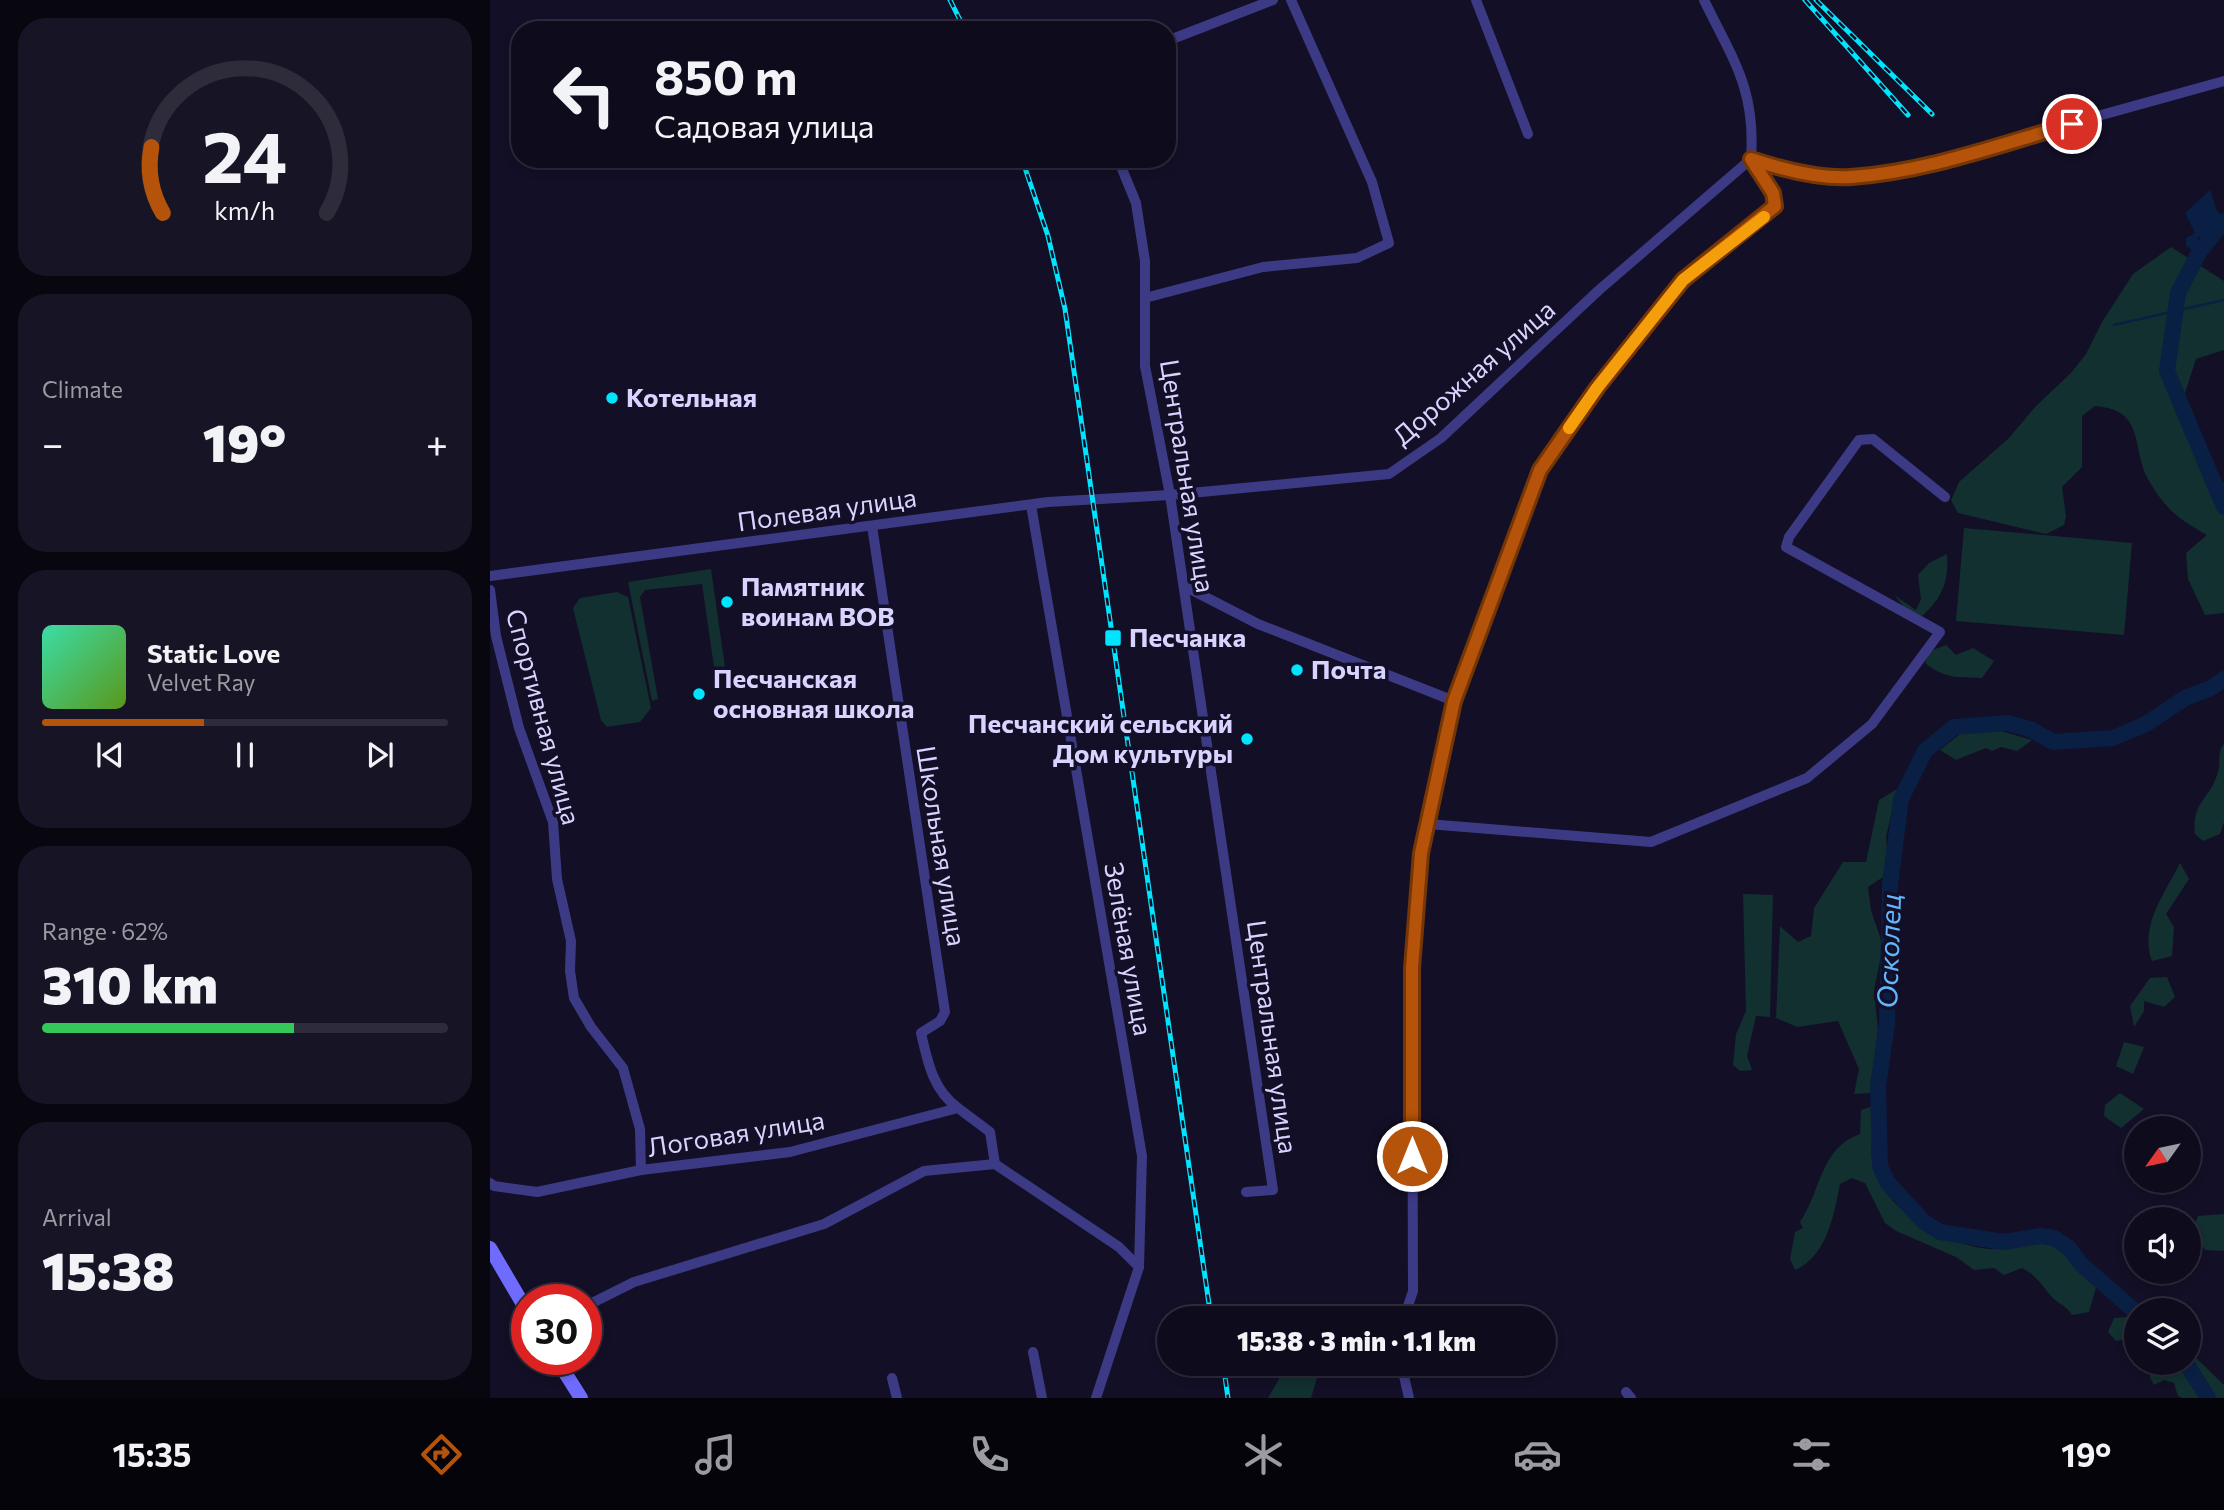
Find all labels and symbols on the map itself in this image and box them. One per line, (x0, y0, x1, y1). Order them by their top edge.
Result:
pin (2042, 94, 2102, 154)
street label: Дорожная улица (1386, 293, 1560, 451)
street label: Центральная улица (1155, 357, 1222, 595)
place label: Котельная (626, 381, 757, 412)
marker: Котельная (604, 390, 620, 406)
street label: Полевая улица (735, 481, 918, 536)
place label: Памятник воинам ВОВ (741, 570, 894, 631)
marker: Памятник воинам ВОВ (719, 594, 735, 610)
street label: Спортивная улица (501, 605, 588, 828)
place label: Песчанка (1129, 621, 1246, 652)
marker: Песчанка (1103, 628, 1123, 648)
place label: Почта (1311, 653, 1386, 684)
place label: Песчанская основная школа (713, 662, 914, 723)
marker: Почта (1289, 662, 1305, 678)
marker: Песчанская основная школа (691, 686, 707, 702)
place label: Песчанский сельский Дом культуры (968, 707, 1233, 768)
marker: Песчанский сельский Дом культуры (1239, 731, 1255, 747)
street label: Школьная улица (911, 743, 974, 948)
street label: Зелёная улица (1099, 860, 1160, 1038)
water label: Осколец (1869, 893, 1907, 1009)
street label: Центральная улица (1242, 918, 1305, 1156)
street label: Логовая улица (645, 1103, 827, 1162)
north arrow (2124, 1116, 2202, 1194)
position arrow (1375, 1119, 1449, 1193)
speed limit sign: 30 (511, 1284, 602, 1375)

